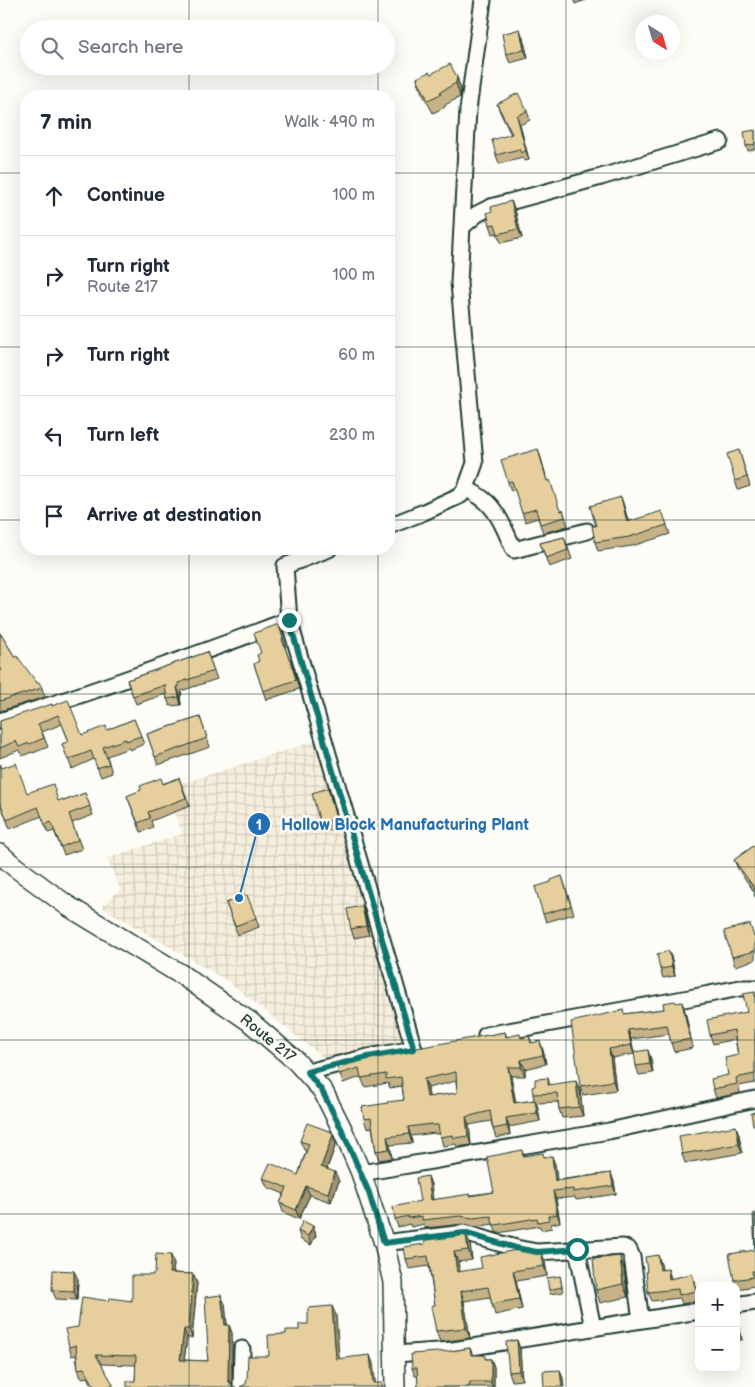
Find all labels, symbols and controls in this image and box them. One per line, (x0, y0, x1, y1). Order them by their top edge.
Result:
north arrow (635, 15, 680, 60)
search box (20, 20, 395, 75)
icon: search (38, 34, 66, 62)
text: Search here (78, 36, 183, 59)
text: 7 min (40, 110, 92, 135)
text: Walk · 490 m (284, 113, 375, 132)
icon: ahead (40, 182, 68, 210)
text: Continue (87, 184, 165, 207)
text: 100 m (332, 186, 375, 205)
text: Turn right (87, 255, 170, 278)
icon: right (40, 262, 68, 290)
text: 100 m (332, 266, 375, 285)
text: Route 217 (87, 278, 158, 297)
icon: right (40, 342, 68, 370)
text: Turn right (87, 344, 170, 367)
text: 60 m (338, 346, 375, 365)
icon: left (40, 422, 68, 450)
text: Turn left (87, 424, 159, 447)
text: 230 m (329, 426, 375, 445)
icon: arrive (40, 502, 68, 530)
text: Arrive at destination (87, 504, 262, 527)
route end (278, 609, 301, 632)
callout: Hollow Block Manufacturing Plant (246, 809, 539, 840)
text: 1 (256, 816, 262, 835)
text: Hollow Block Manufacturing Plant (281, 816, 529, 835)
street label: Route 217 (236, 1010, 300, 1067)
route start (566, 1238, 589, 1261)
map controls (695, 1282, 740, 1372)
button: + (695, 1282, 740, 1327)
button: − (695, 1327, 740, 1372)

